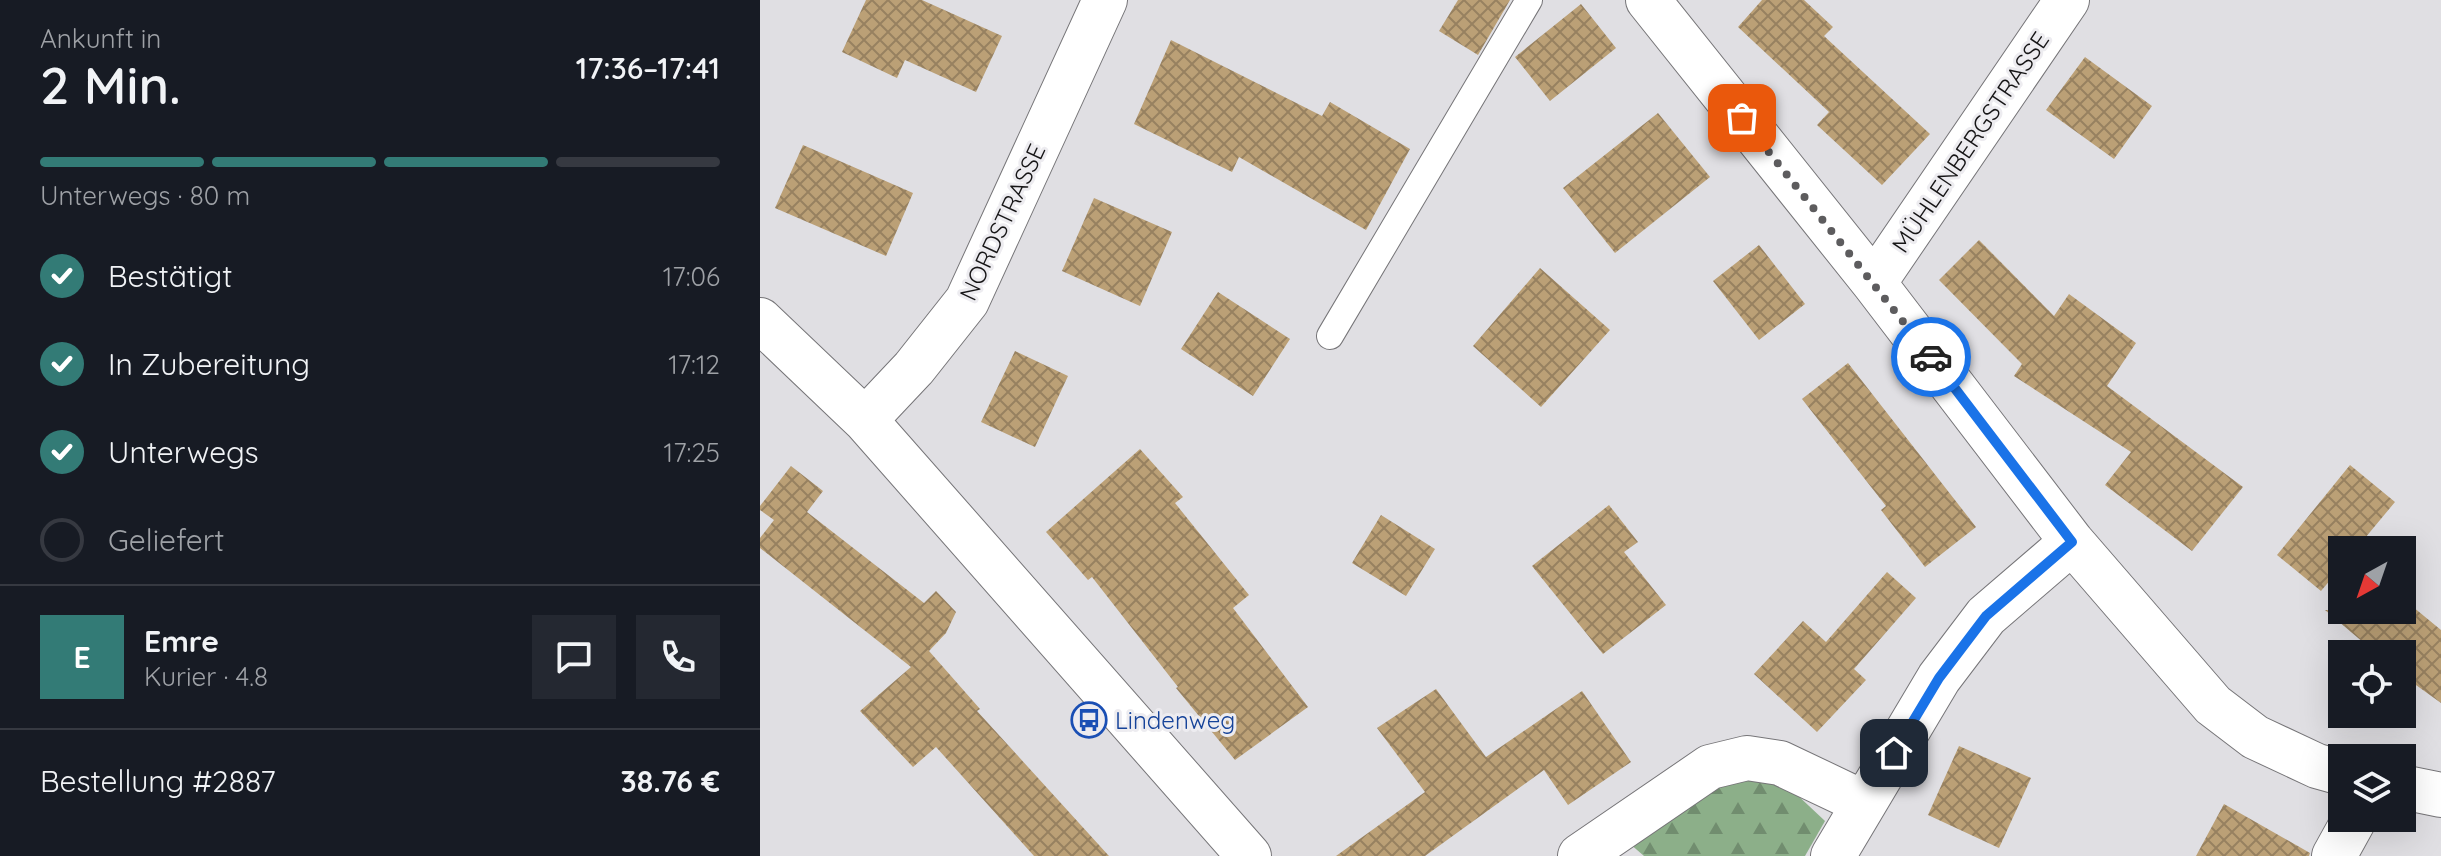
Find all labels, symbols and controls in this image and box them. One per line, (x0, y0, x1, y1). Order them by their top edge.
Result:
text: Ankunft in (40, 22, 161, 55)
street label: MÜHLENBERGSTRASSE (1885, 26, 2055, 258)
text: 17:36–17:41 (576, 49, 720, 87)
text: 2 Min. (40, 52, 181, 117)
pin (1708, 84, 1776, 152)
icon: bag (1720, 96, 1764, 140)
street label: NORDSTRASSE (953, 139, 1051, 305)
text: Unterwegs · 80 m (40, 179, 250, 212)
icon: check (40, 254, 84, 298)
text: Bestätigt (108, 257, 232, 295)
text: 17:06 (663, 260, 720, 293)
courier (1891, 317, 1971, 397)
icon: car (1909, 335, 1953, 379)
icon: check (40, 342, 84, 386)
text: In Zubereitung (108, 345, 310, 383)
text: 17:12 (668, 348, 720, 381)
icon: check (40, 430, 84, 474)
text: Unterwegs (108, 433, 259, 471)
text: 17:25 (664, 436, 720, 469)
text: Geliefert (108, 521, 224, 559)
north arrow (2328, 536, 2416, 624)
map controls (2328, 536, 2416, 832)
button: chat (532, 615, 616, 699)
button: phone (636, 615, 720, 699)
text: Emre (144, 622, 219, 660)
text: E (73, 638, 91, 676)
button: locate (2328, 640, 2416, 728)
text: Kurier · 4.8 (144, 660, 268, 693)
bus stop icon: Lindenweg (1070, 701, 1108, 739)
place label: Lindenweg (1115, 705, 1235, 735)
pin (1860, 719, 1928, 787)
icon: home (1872, 731, 1916, 775)
button: layers (2328, 744, 2416, 832)
text: Bestellung #2887 (40, 762, 276, 800)
text: 38.76 € (621, 762, 720, 800)

